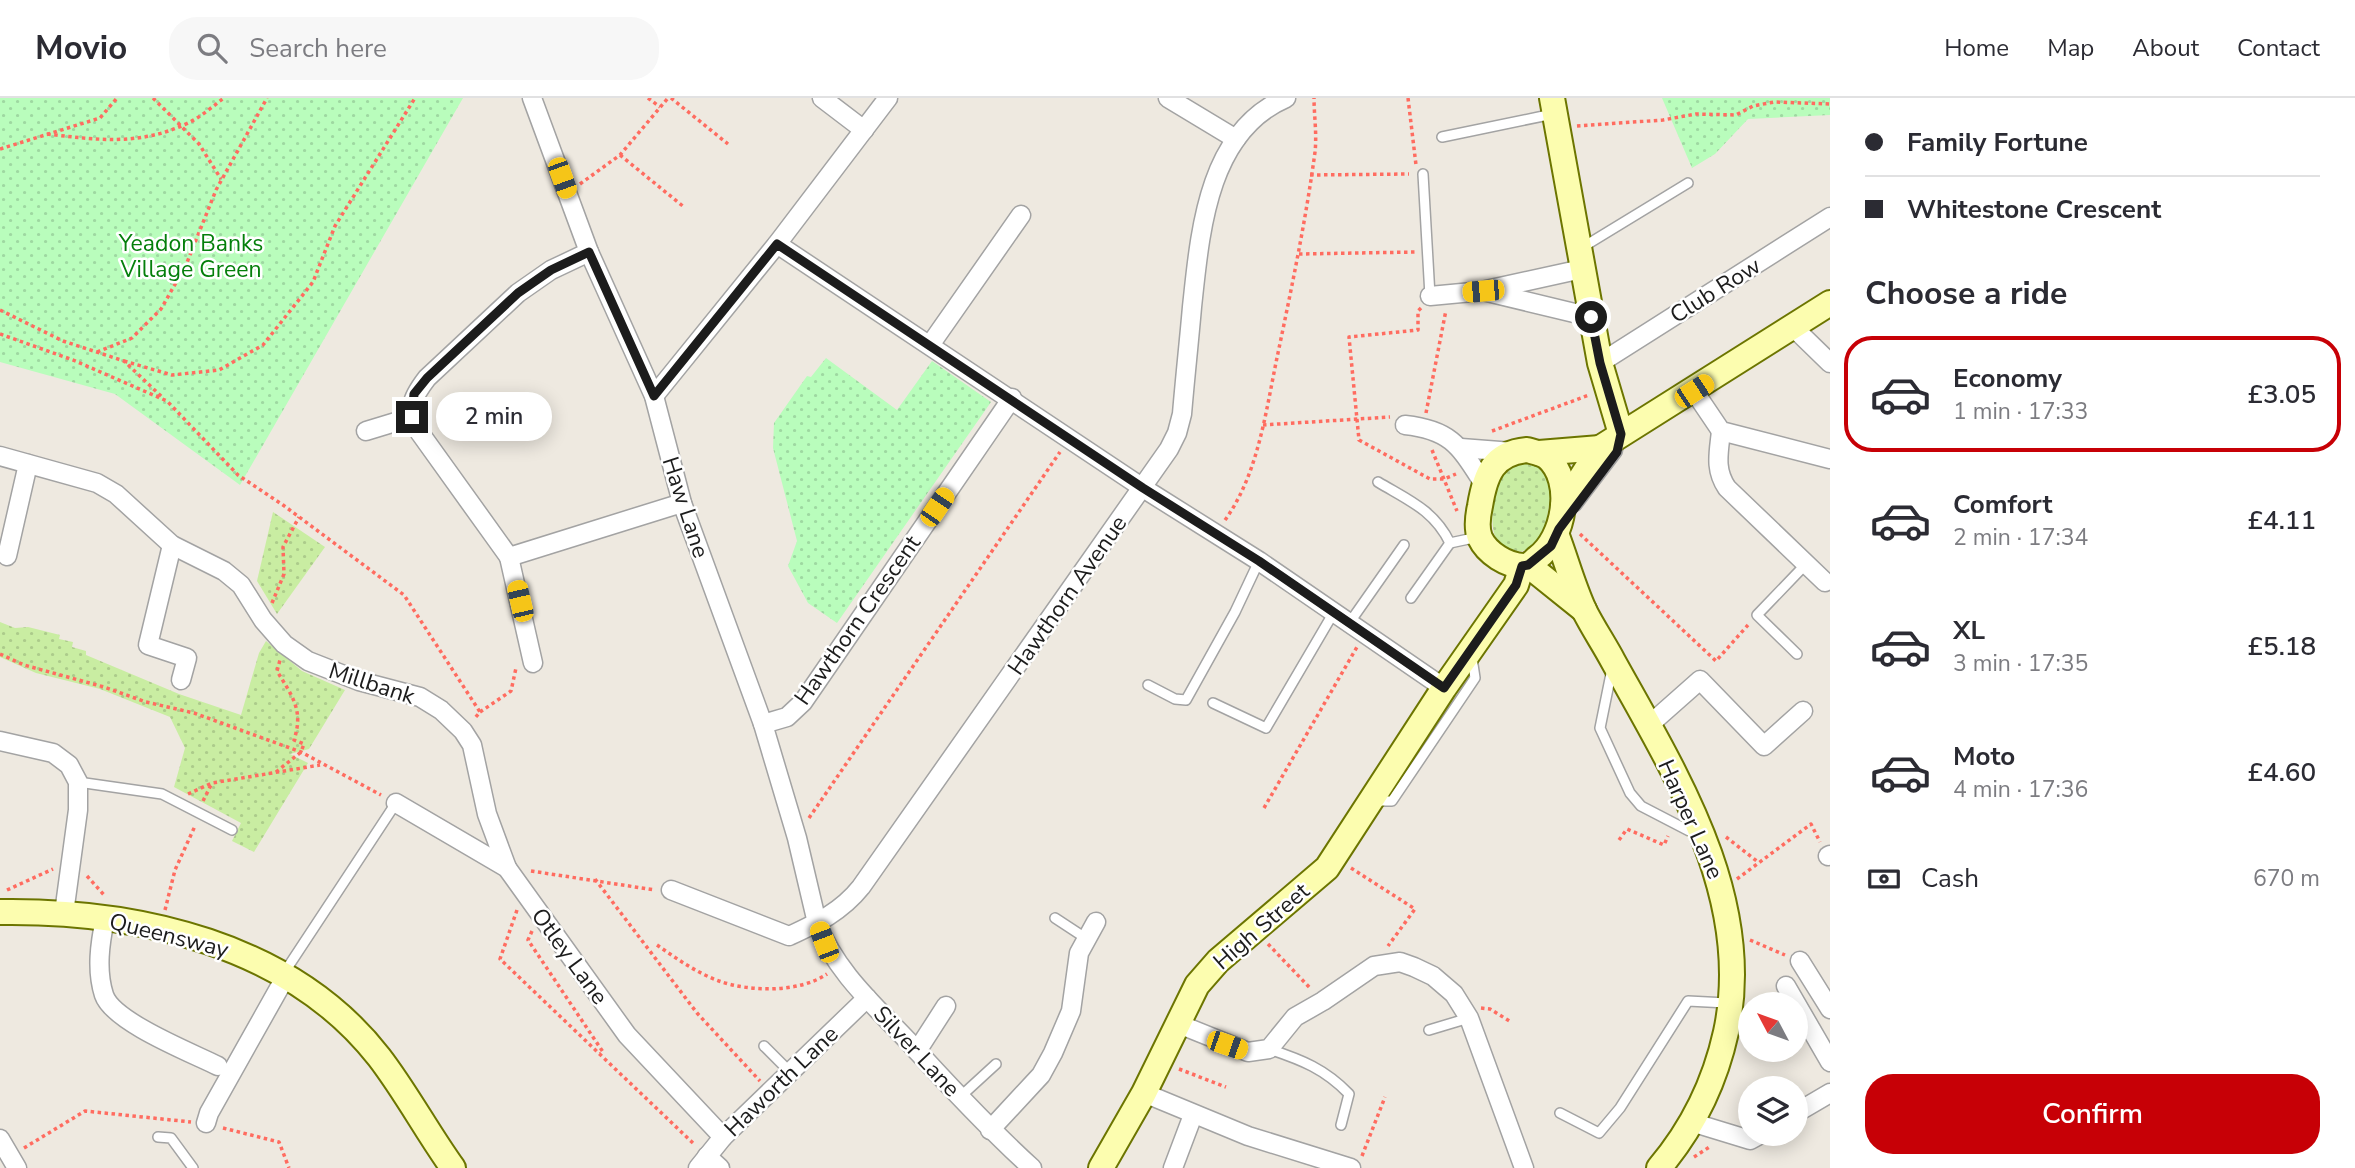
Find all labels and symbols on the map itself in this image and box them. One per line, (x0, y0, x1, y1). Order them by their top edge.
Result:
car (545, 155, 580, 201)
park label: Yeadon Banks Village Green (118, 228, 263, 285)
street label: Club Row (1664, 250, 1767, 330)
car (1462, 279, 1505, 303)
route start (1575, 301, 1607, 333)
car (1671, 371, 1718, 411)
callout: 2 min (436, 392, 552, 442)
route end (396, 401, 428, 433)
street label: Haw Lane (655, 453, 716, 562)
car (917, 484, 958, 530)
street label: Hawthorn Avenue (1001, 509, 1134, 681)
street label: Hawthorn Crescent (787, 528, 928, 711)
car (506, 578, 535, 624)
street label: Millbank (325, 655, 419, 712)
street label: Harper Lane (1650, 755, 1731, 884)
street label: High Street (1207, 875, 1317, 977)
street label: Otley Lane (524, 902, 615, 1011)
street label: Queensway (106, 906, 232, 965)
car (807, 919, 842, 965)
north arrow (1738, 992, 1808, 1062)
street label: Silver Lane (866, 999, 967, 1104)
street label: Haworth Lane (718, 1019, 845, 1144)
car (1204, 1028, 1251, 1062)

